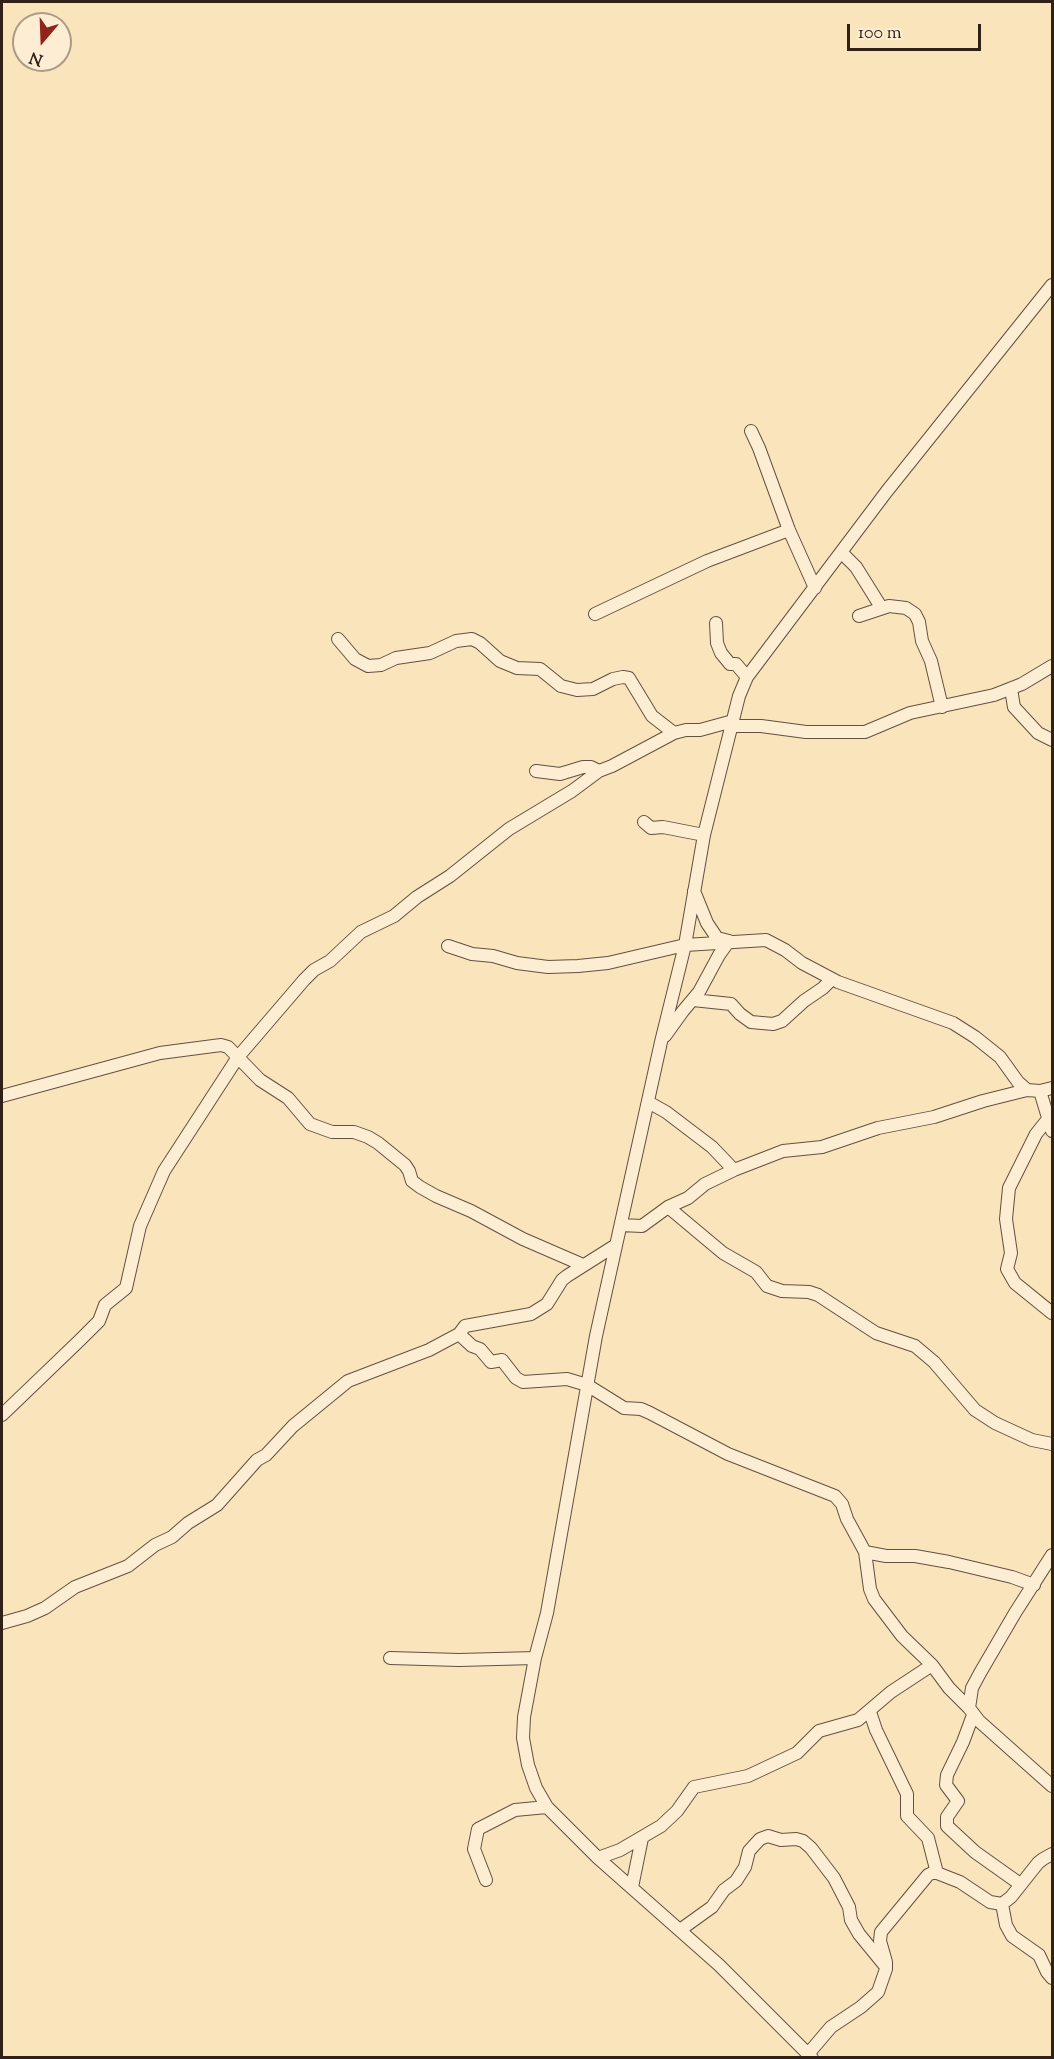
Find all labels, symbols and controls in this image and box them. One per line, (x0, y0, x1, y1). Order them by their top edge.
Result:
north arrow (12, 12, 72, 72)
scale bar (850, 12, 984, 50)
text: 100 m (858, 21, 902, 47)
text: N (27, 45, 46, 71)

